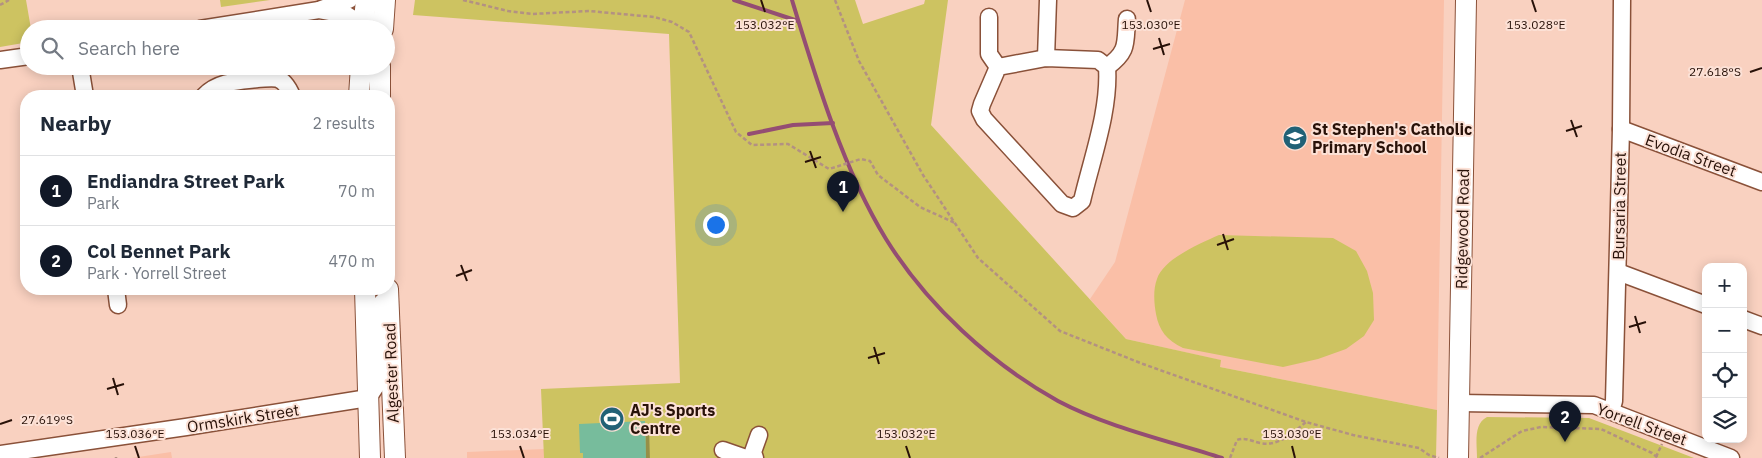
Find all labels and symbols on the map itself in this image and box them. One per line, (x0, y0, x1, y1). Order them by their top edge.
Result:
text: 153.032°E (735, 17, 795, 32)
text: 153.030°E (1121, 17, 1181, 32)
text: 153.028°E (1506, 17, 1566, 32)
text: 27.618°S (1689, 64, 1741, 79)
place label: St Stephen's Catholic Primary School (1312, 119, 1472, 157)
school or university icon: St Stephen's Catholic Primary School (1282, 125, 1308, 151)
street label: Evodia Street (1643, 129, 1739, 181)
street label: Bursaria Street (1608, 152, 1630, 260)
street label: Ridgewood Road (1451, 169, 1473, 289)
pin: 1 (827, 171, 859, 212)
your location (703, 212, 729, 238)
street label: Algester Road (379, 323, 403, 423)
street label: Yorrell Street (1594, 398, 1690, 450)
street label: Ormskirk Street (185, 399, 301, 437)
place label: AJ's Sports Centre (630, 400, 715, 438)
pin: 2 (1549, 401, 1581, 442)
sports icon: AJ's Sports Centre (599, 406, 625, 432)
text: 27.619°S (21, 412, 73, 427)
text: 153.036°E (105, 426, 165, 441)
text: 153.034°E (490, 426, 550, 441)
text: 153.032°E (876, 426, 936, 441)
text: 153.030°E (1262, 426, 1322, 441)

